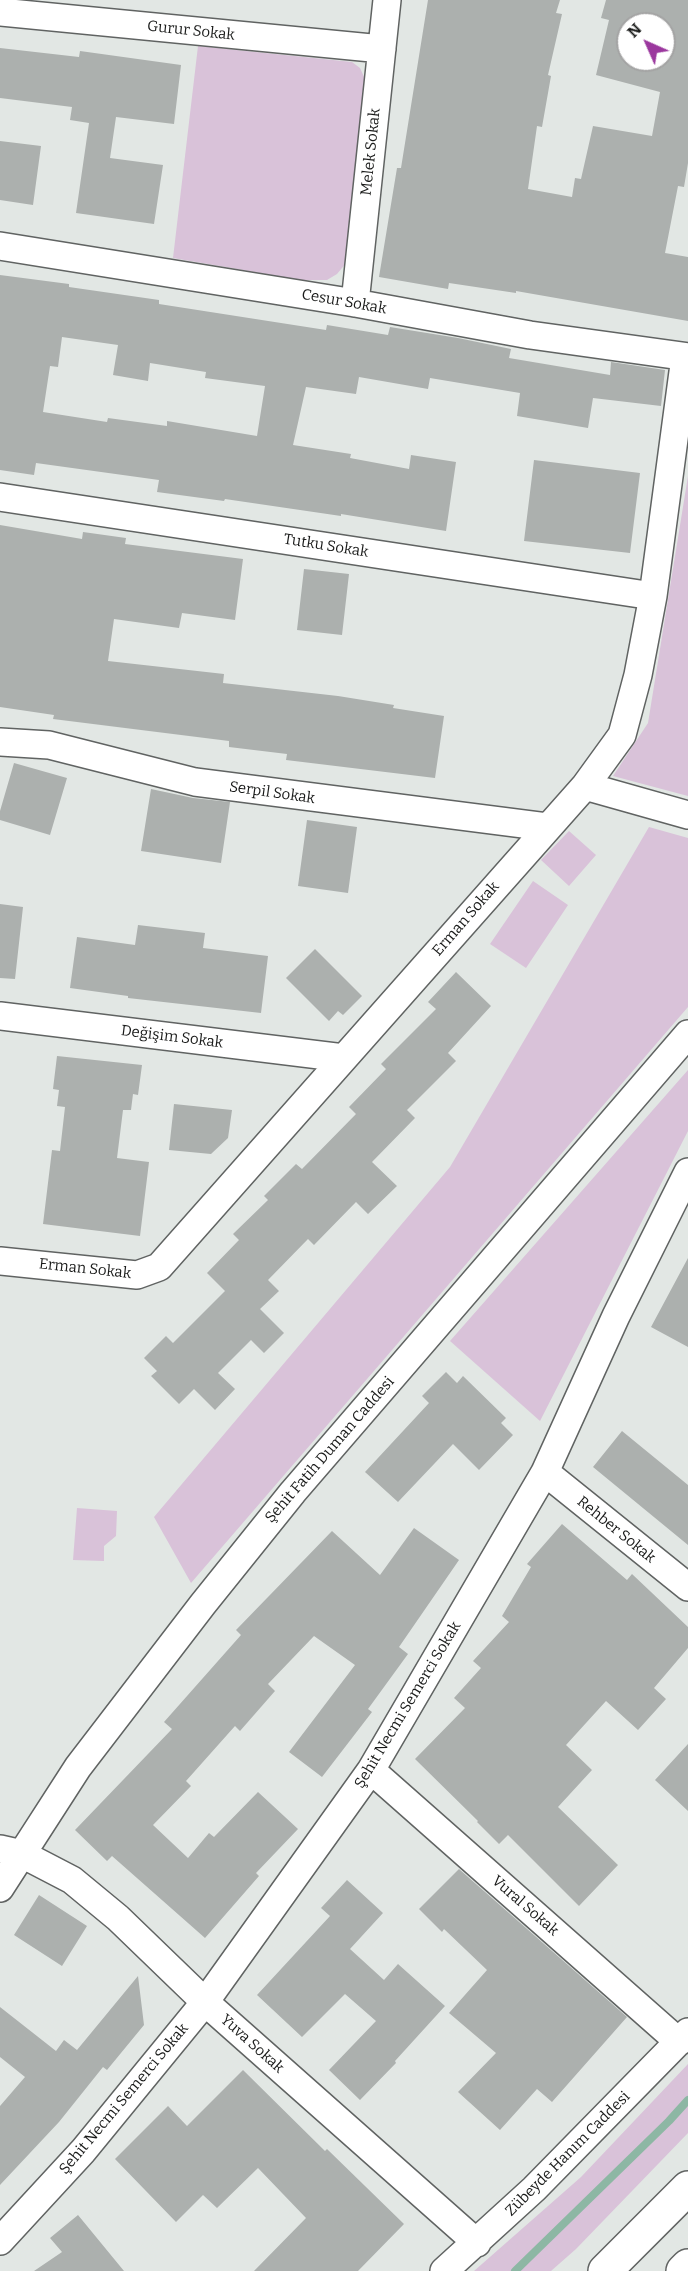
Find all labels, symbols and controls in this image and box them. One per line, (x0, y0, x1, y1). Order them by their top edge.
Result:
north arrow (616, 12, 676, 72)
street label: Gurur Sokak (146, 17, 236, 45)
text: N (623, 19, 645, 41)
street label: Melek Sokak (357, 108, 385, 196)
street label: Cesur Sokak (300, 286, 388, 318)
street label: Tutku Sokak (282, 530, 370, 562)
street label: Serpil Sokak (228, 778, 316, 808)
street label: Erman Sokak (429, 878, 503, 960)
street label: Değişim Sokak (120, 1022, 224, 1052)
street label: Erman Sokak (38, 1255, 132, 1283)
street label: Şehit Fatih Duman Caddesi (262, 1373, 398, 1527)
street label: Rehber Sokak (573, 1493, 659, 1567)
street label: Şehit Necmi Semerci Sokak (351, 1618, 465, 1792)
street label: Vural Sokak (488, 1872, 562, 1940)
street label: Yuva Sokak (217, 2011, 287, 2077)
street label: Şehit Necmi Semerci Sokak (56, 2020, 192, 2178)
street label: Zübeyde Hanım Caddesi (502, 2088, 634, 2220)

